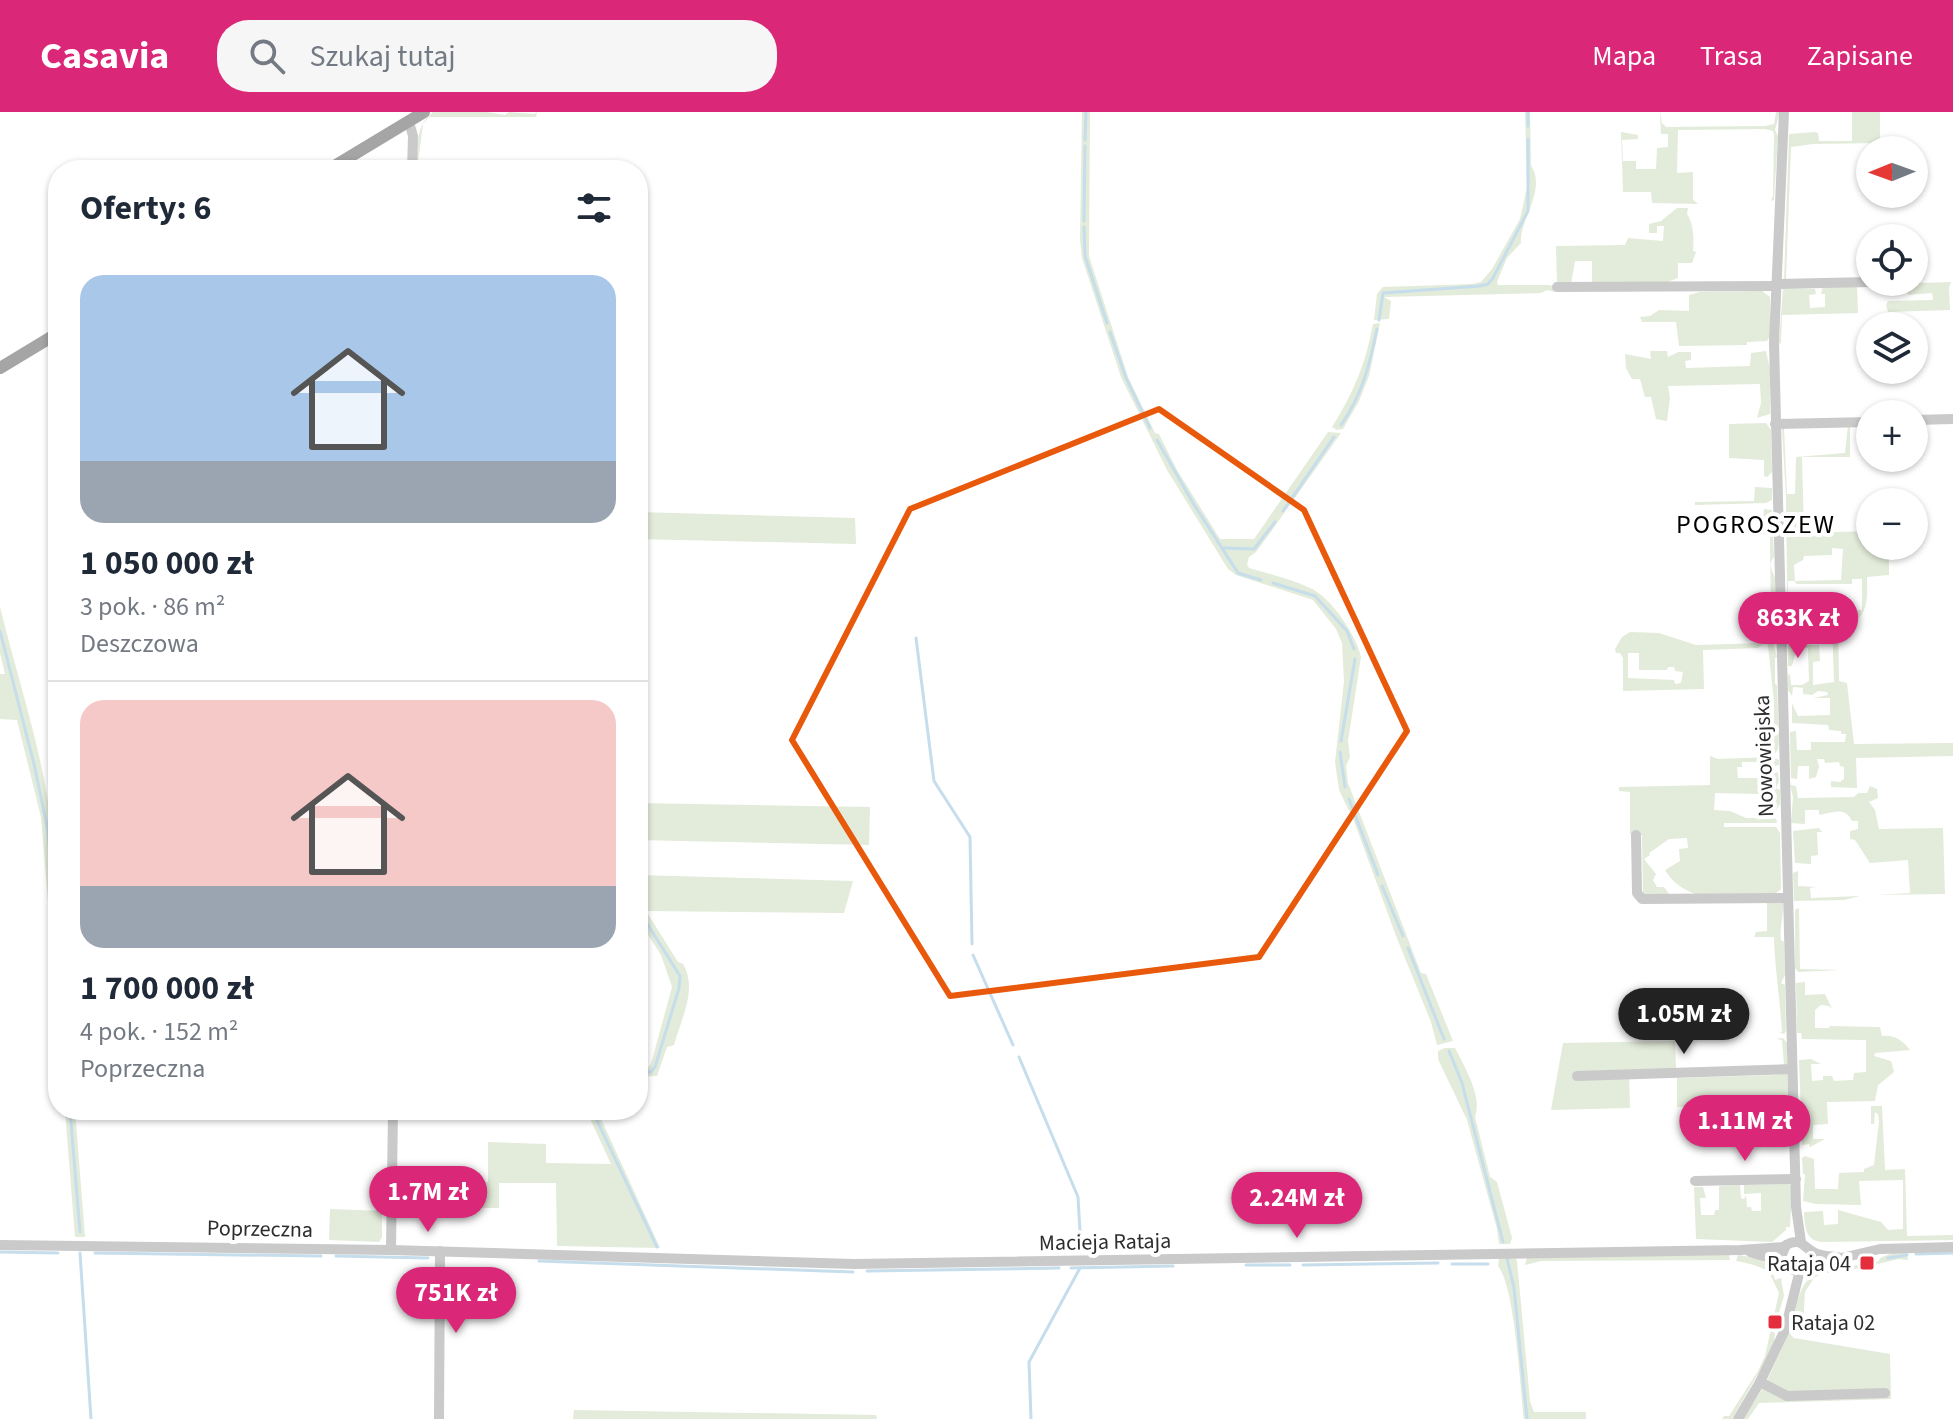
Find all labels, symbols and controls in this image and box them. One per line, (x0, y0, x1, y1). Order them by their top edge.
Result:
search box (217, 20, 777, 92)
text: Casavia (40, 29, 169, 83)
icon: search (245, 34, 289, 78)
text: Szukaj tutaj (309, 35, 456, 78)
text: Mapa (1592, 36, 1656, 76)
text: Trasa (1700, 36, 1763, 76)
text: Zapisane (1807, 36, 1913, 76)
north arrow (1856, 136, 1928, 208)
map controls (1856, 136, 1928, 560)
text: Oferty: 6 (80, 184, 211, 233)
icon: filters (572, 186, 616, 230)
button: locate (1856, 224, 1928, 296)
button: layers (1856, 312, 1928, 384)
icon: home (276, 327, 420, 471)
button: + (1856, 400, 1928, 472)
button: − (1856, 488, 1928, 560)
district label: POGROSZEW (1676, 506, 1836, 543)
text: 1 050 000 zł (80, 539, 254, 588)
text: 3 pok. · 86 m² (80, 588, 225, 625)
pin: 863K zł (1724, 592, 1872, 660)
text: 863K zł (1756, 599, 1840, 636)
text: Deszczowa (80, 625, 199, 662)
street label: Nowowiejska (1746, 694, 1782, 818)
icon: home (276, 752, 420, 896)
text: 1 700 000 zł (80, 964, 254, 1013)
pin: 1.05M zł (1601, 988, 1767, 1056)
text: 1.05M zł (1636, 995, 1732, 1032)
text: 4 pok. · 152 m² (80, 1013, 238, 1050)
text: Poprzeczna (80, 1050, 205, 1087)
pin: 1.11M zł (1662, 1095, 1828, 1163)
text: 1.11M zł (1697, 1102, 1793, 1139)
pin: 1.7M zł (354, 1166, 502, 1234)
pin: 2.24M zł (1214, 1172, 1380, 1240)
text: 1.7M zł (387, 1173, 469, 1210)
text: 2.24M zł (1249, 1179, 1345, 1216)
street label: Poprzeczna (207, 1212, 313, 1246)
street label: Macieja Rataja (1039, 1225, 1171, 1259)
place label: Rataja 04 (1767, 1248, 1851, 1280)
marker: Rataja 04 (1858, 1254, 1876, 1272)
pin: 751K zł (382, 1267, 530, 1335)
text: 751K zł (414, 1274, 498, 1311)
place label: Rataja 02 (1791, 1307, 1875, 1339)
marker: Rataja 02 (1766, 1313, 1784, 1331)

